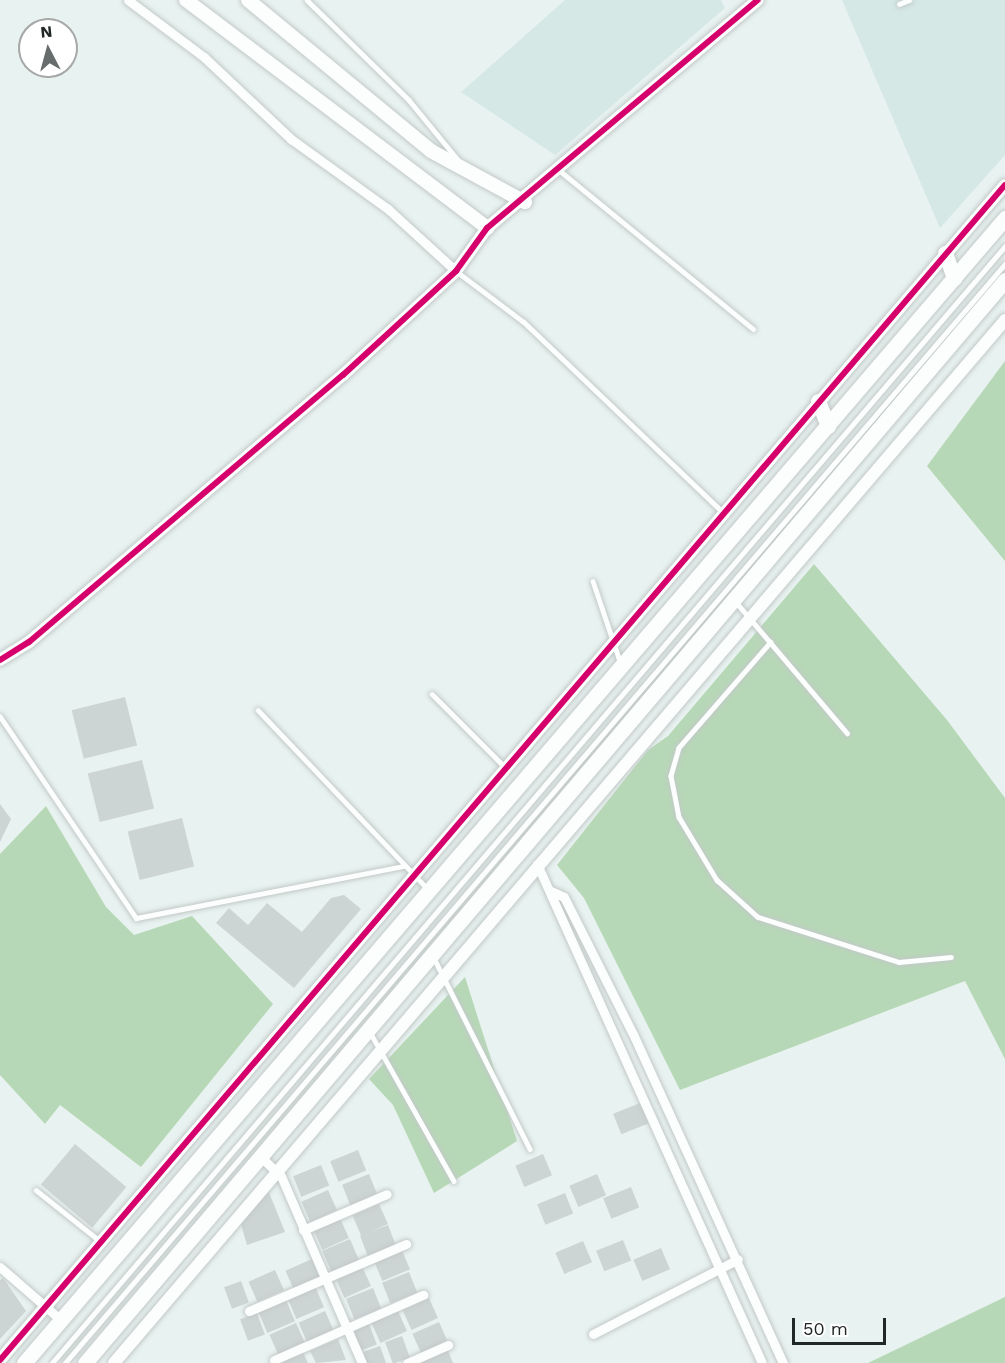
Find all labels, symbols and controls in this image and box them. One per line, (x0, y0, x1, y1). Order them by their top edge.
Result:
north arrow (18, 18, 78, 78)
text: N (39, 22, 53, 42)
scale bar (795, 1306, 890, 1344)
text: 50 m (803, 1318, 848, 1339)

